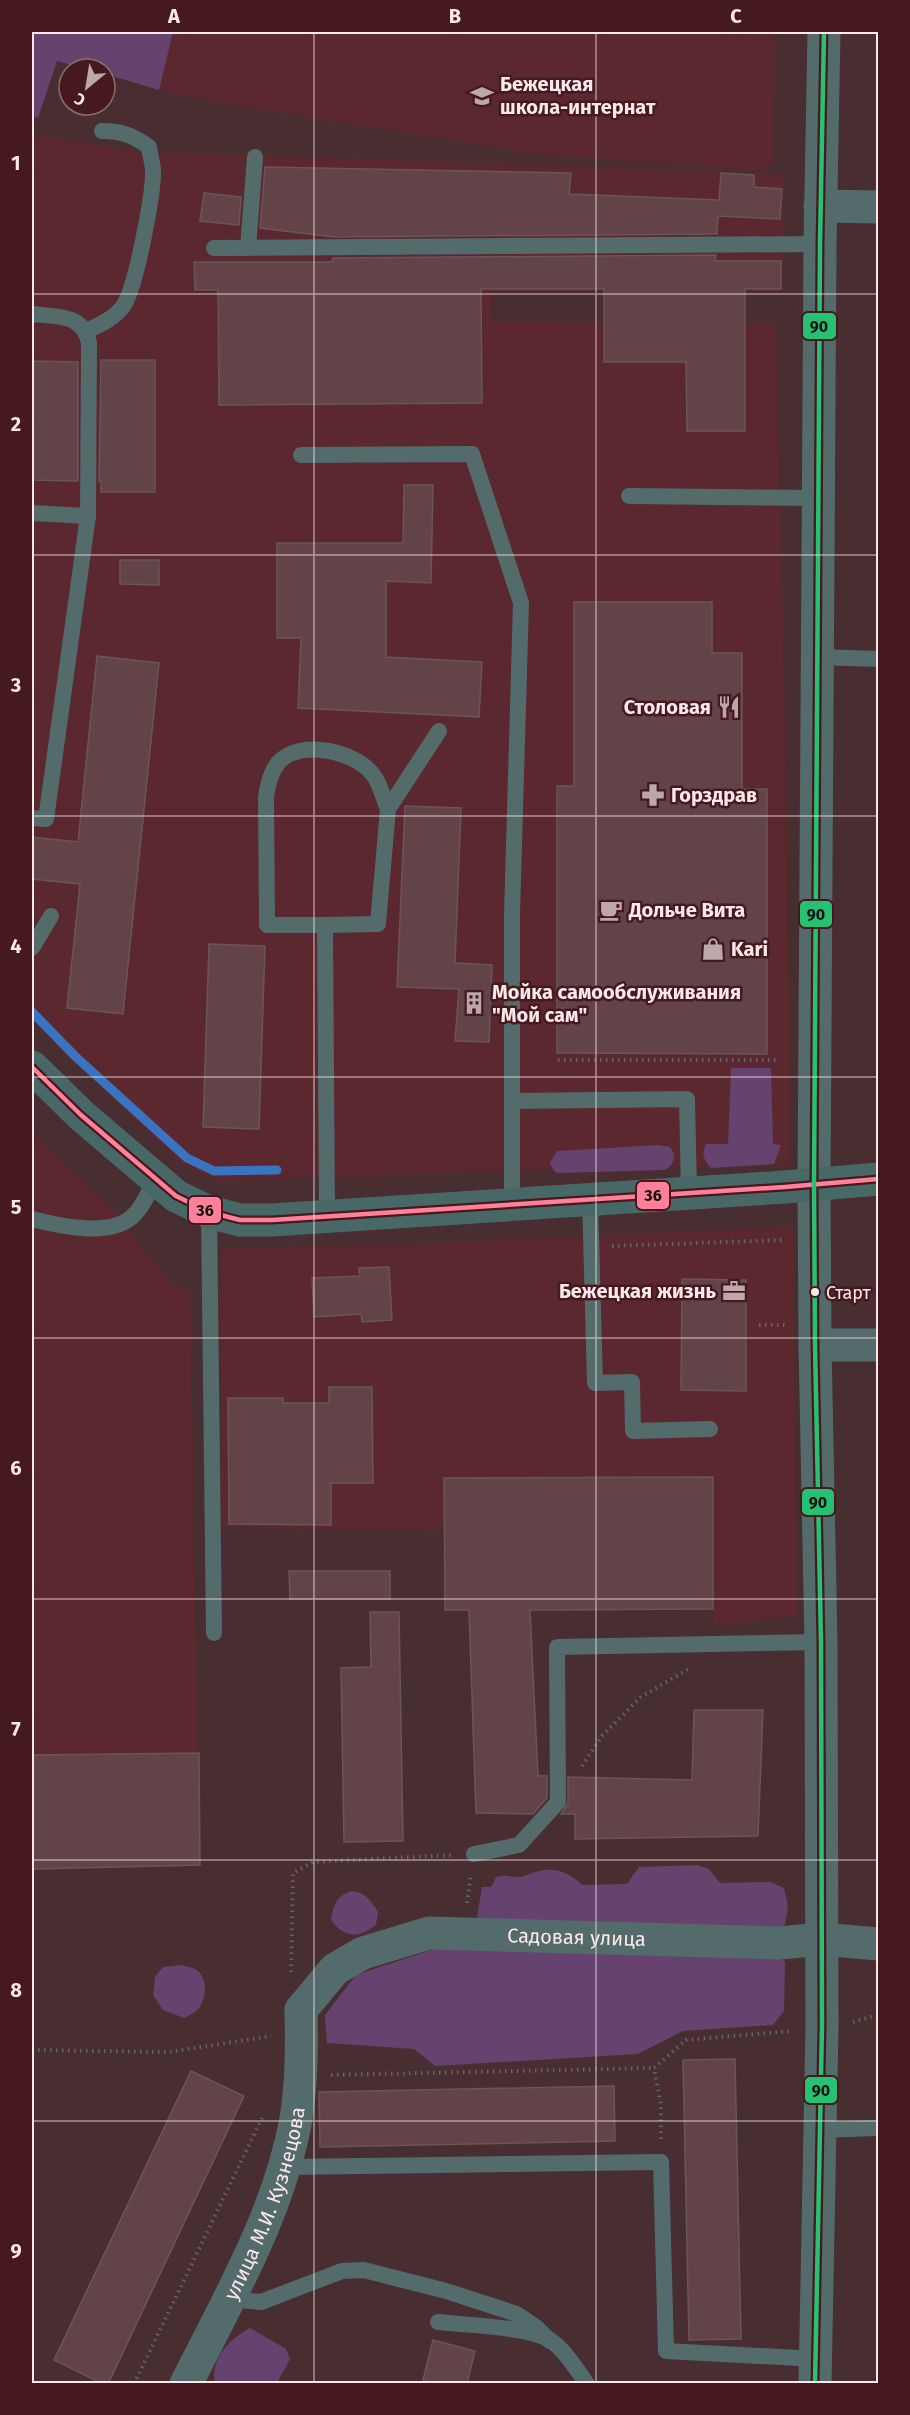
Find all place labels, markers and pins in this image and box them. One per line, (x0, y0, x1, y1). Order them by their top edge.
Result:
place label: Бежецкая школа-интернат (500, 72, 656, 119)
school or university icon: Бежецкая школа-интернат (469, 83, 495, 109)
restaurant icon: Столовая (716, 694, 742, 720)
place label: Столовая (624, 695, 711, 719)
pharmacy icon: Горздрав (640, 782, 666, 808)
place label: Горздрав (671, 783, 757, 807)
cafe icon: Дольче Вита (598, 897, 624, 923)
place label: Дольче Вита (628, 898, 745, 922)
shop icon: Kari (700, 936, 726, 962)
place label: Kari (731, 937, 768, 961)
place label: Мойка самообслуживания "Мой сам" (492, 980, 741, 1027)
building icon: Мойка самообслуживания "Мой сам" (461, 990, 487, 1016)
office icon: Бежецкая жизнь (721, 1278, 747, 1304)
place label: Бежецкая жизнь (559, 1279, 717, 1303)
place label: Старт (826, 1282, 872, 1304)
marker: Старт (809, 1286, 821, 1298)

